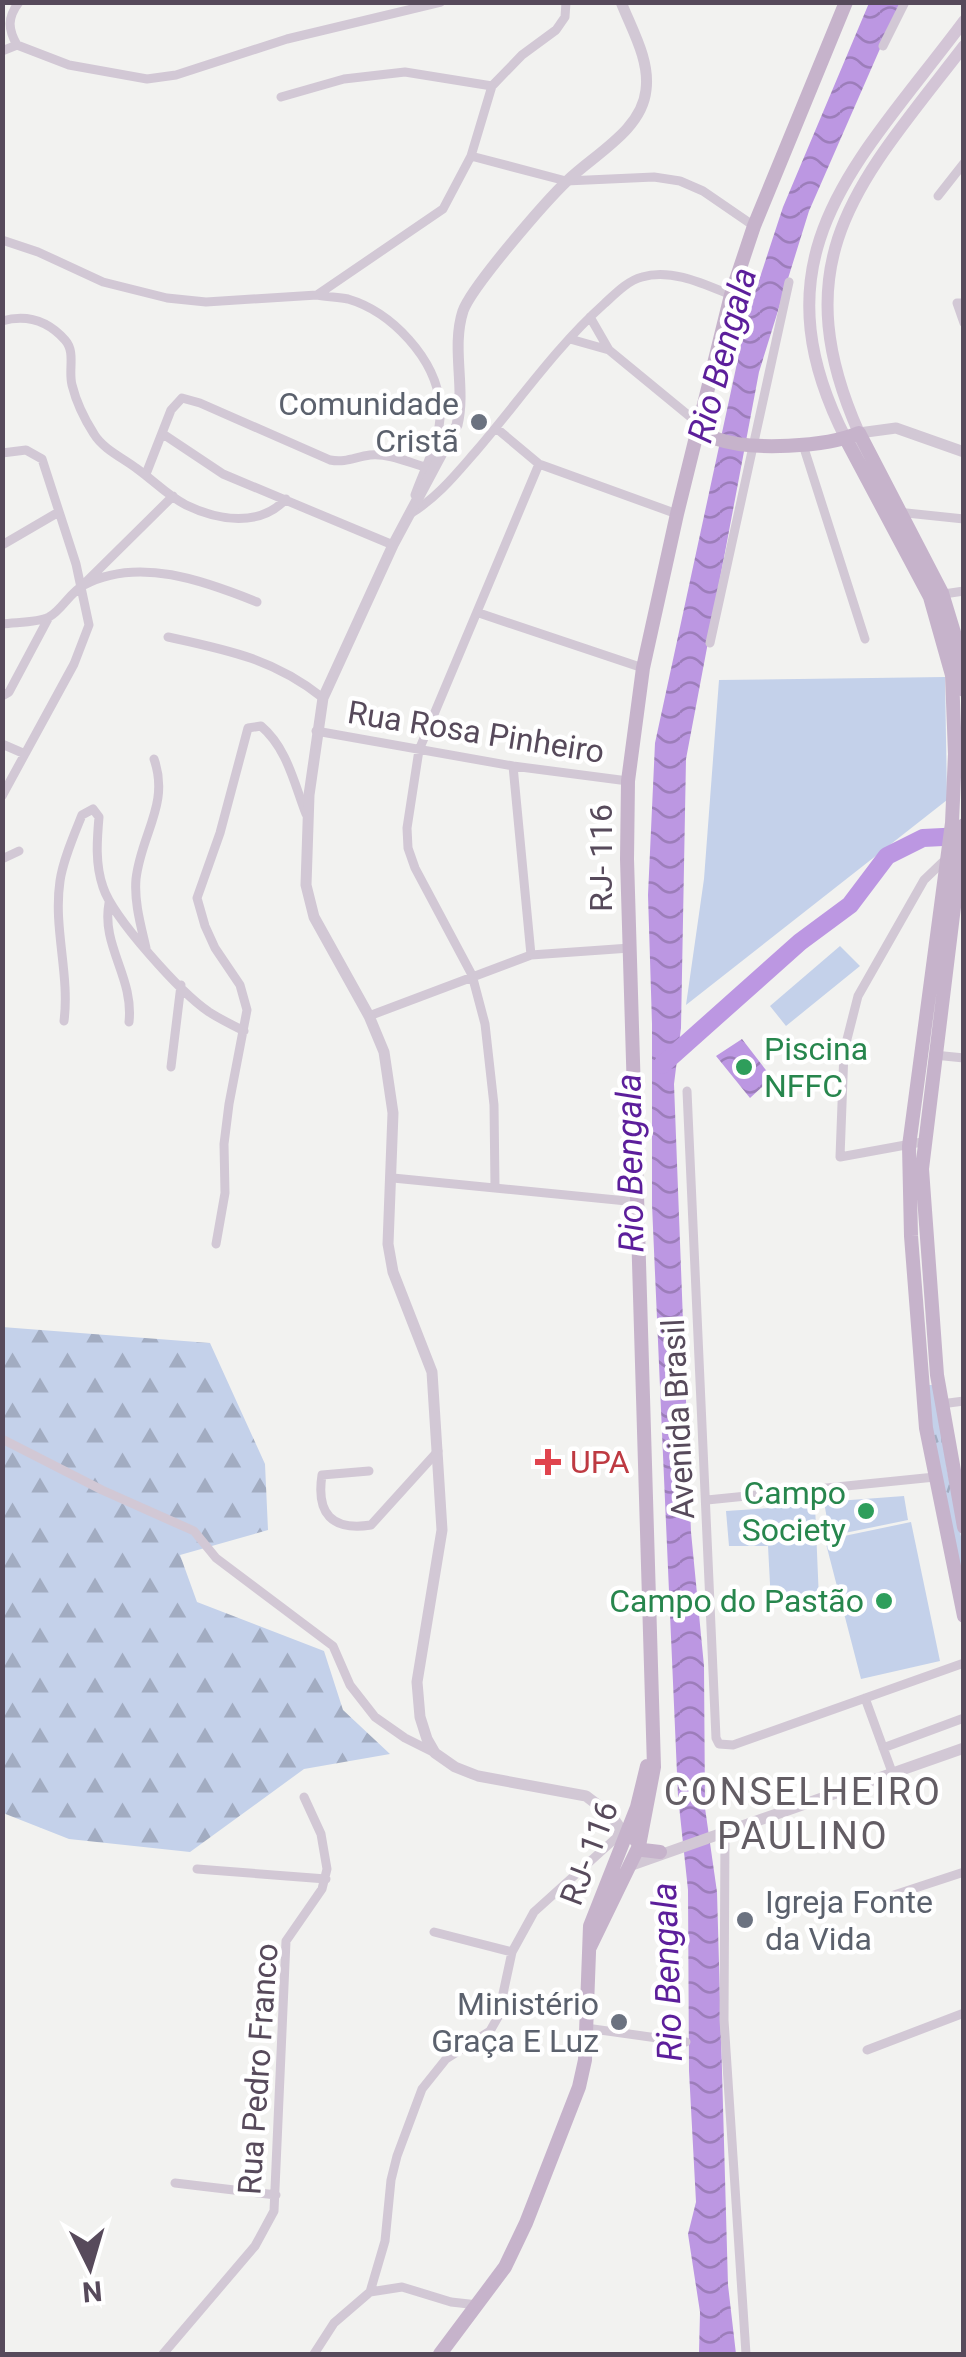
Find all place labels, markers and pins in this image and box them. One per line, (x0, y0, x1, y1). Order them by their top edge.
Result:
place label: Comunidade Cristã (278, 385, 459, 460)
marker: Comunidade Cristã (468, 411, 490, 433)
place label: Piscina NFFC (764, 1030, 868, 1105)
marker: Piscina NFFC (733, 1056, 755, 1078)
place label: UPA (570, 1443, 630, 1481)
marker: UPA (535, 1449, 561, 1475)
place label: Campo Society (742, 1474, 846, 1549)
marker: Campo Society (855, 1500, 877, 1522)
place label: Campo do Pastão (609, 1582, 864, 1620)
marker: Campo do Pastão (873, 1590, 895, 1612)
place label: Igreja Fonte da Vida (765, 1883, 933, 1958)
marker: Igreja Fonte da Vida (734, 1909, 756, 1931)
place label: Ministério Graça E Luz (431, 1985, 599, 2060)
marker: Ministério Graça E Luz (608, 2011, 630, 2033)

